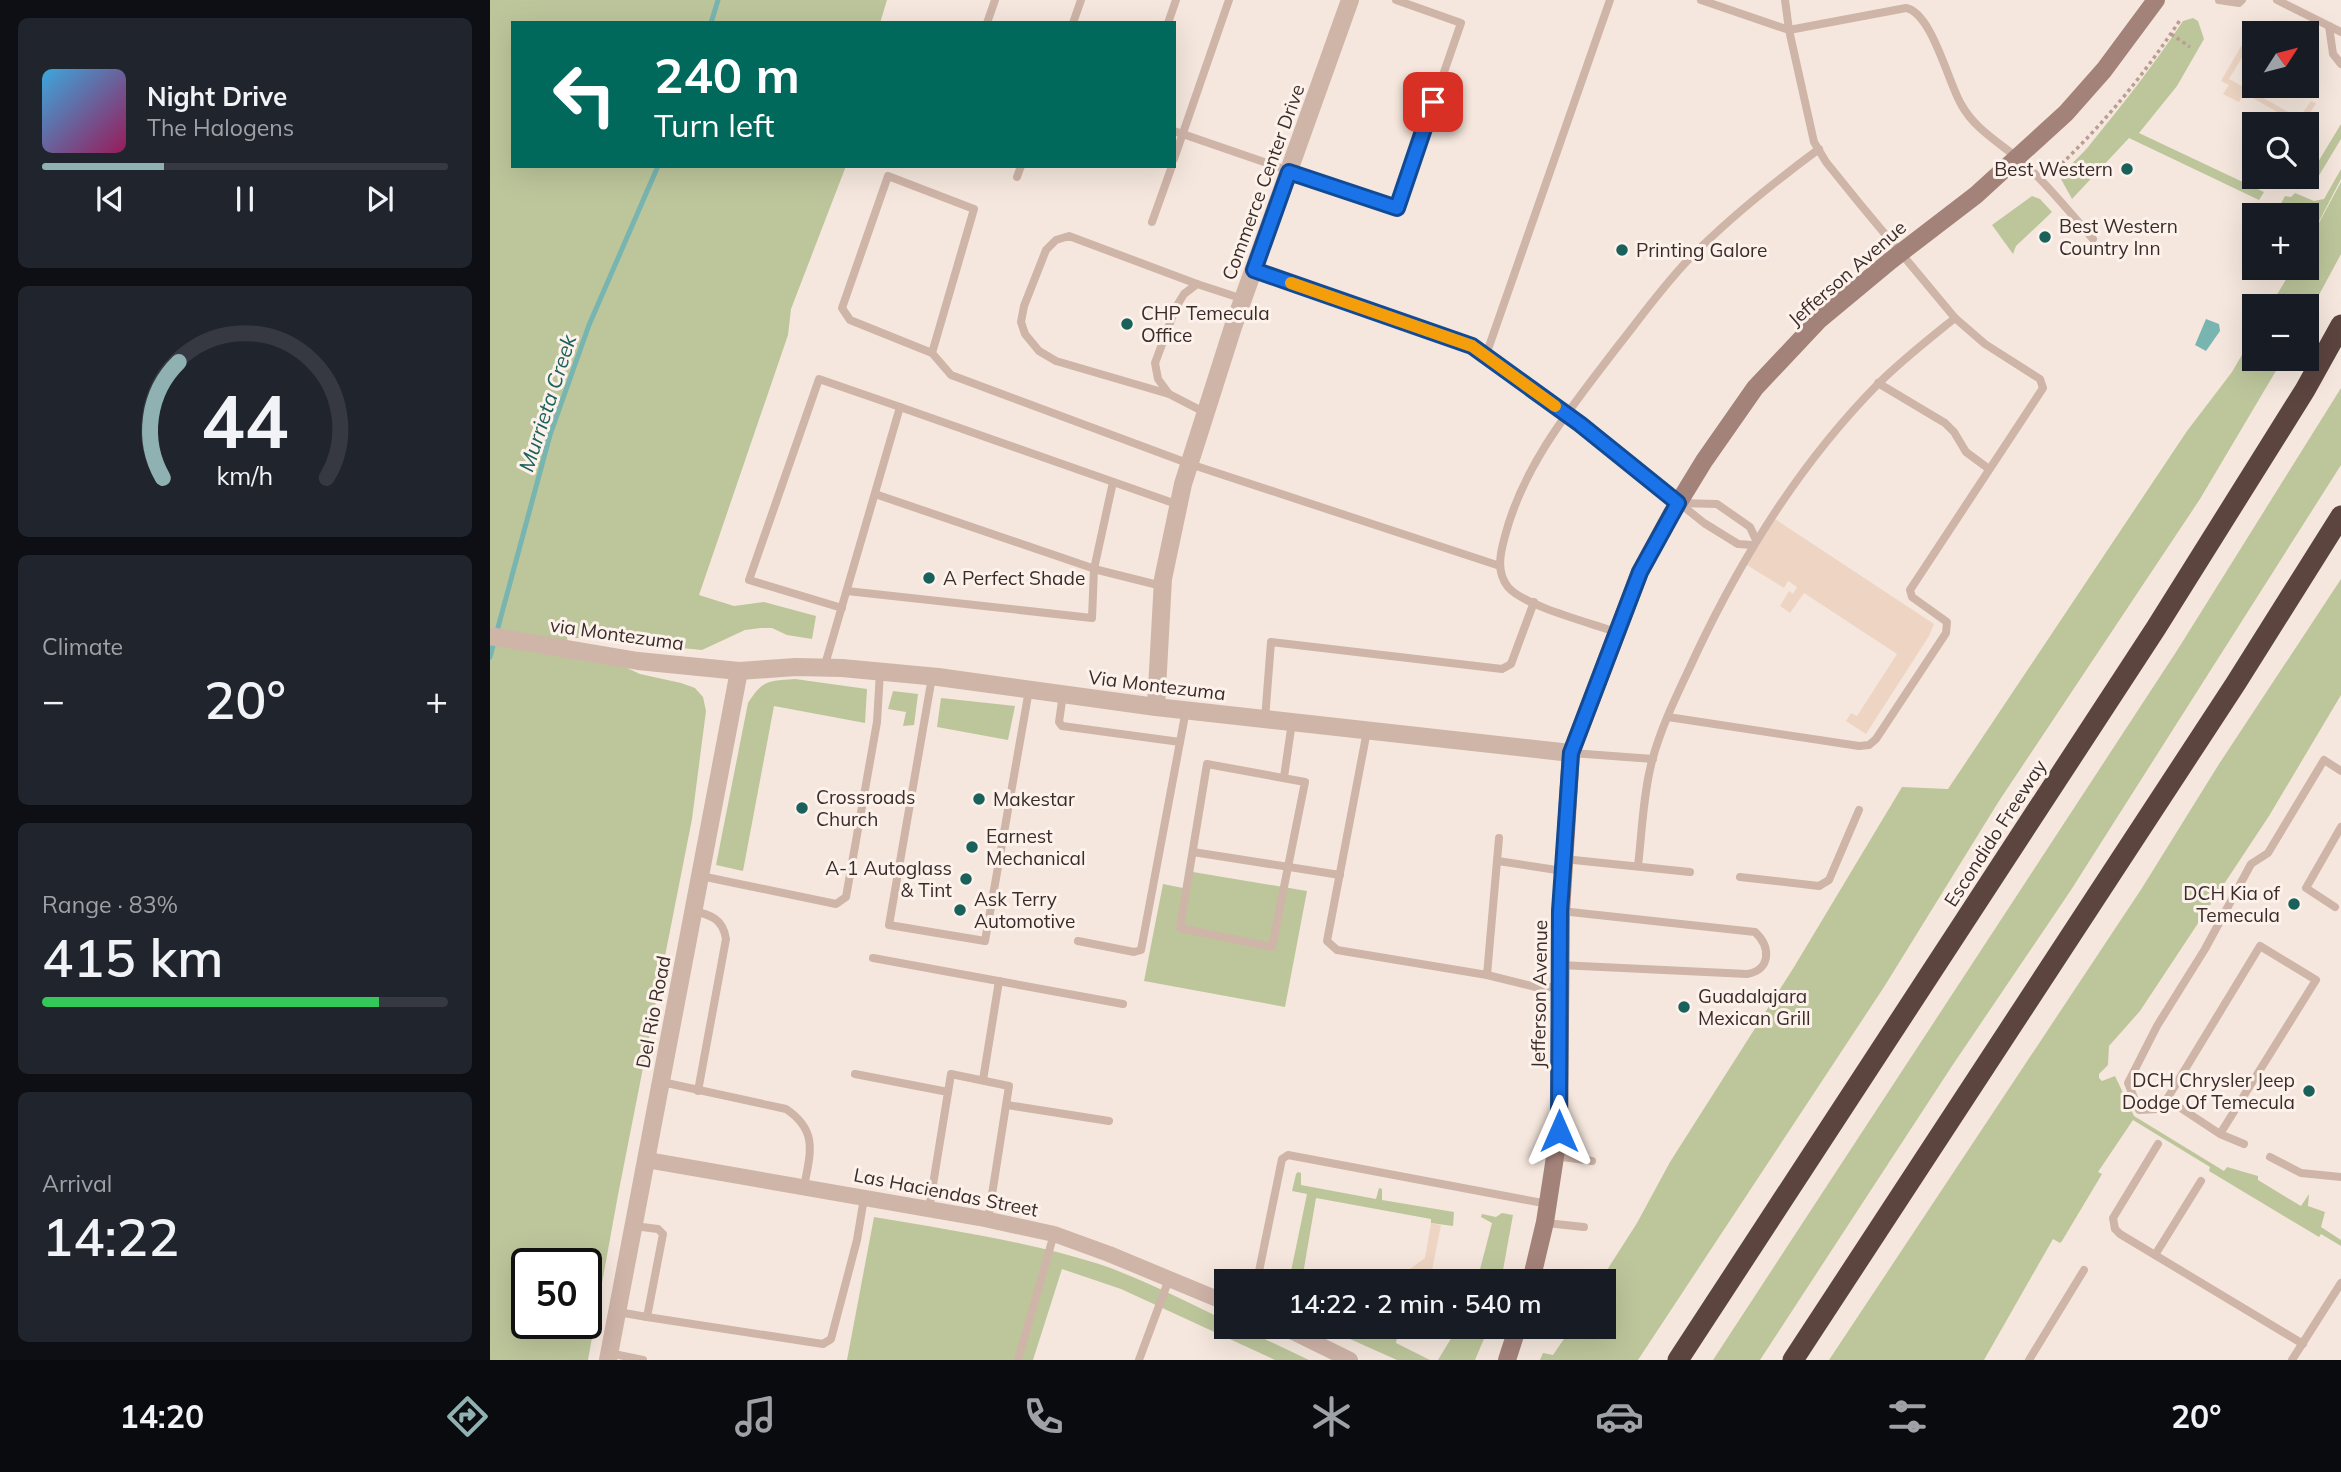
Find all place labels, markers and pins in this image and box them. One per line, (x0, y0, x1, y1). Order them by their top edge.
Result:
pin (1403, 72, 1463, 132)
place label: Best Western (1994, 157, 2113, 181)
marker: Best Western (2119, 161, 2135, 177)
place label: Best Western Country Inn (2059, 214, 2178, 260)
marker: Best Western Country Inn (2037, 229, 2053, 245)
place label: Printing Galore (1636, 238, 1767, 262)
marker: Printing Galore (1614, 242, 1630, 258)
place label: CHP Temecula Office (1141, 301, 1270, 347)
marker: CHP Temecula Office (1119, 316, 1135, 332)
place label: A Perfect Shade (943, 566, 1085, 590)
marker: A Perfect Shade (921, 570, 937, 586)
place label: Crossroads Church (816, 785, 915, 831)
place label: Makestar (993, 787, 1075, 811)
marker: Makestar (971, 791, 987, 807)
marker: Crossroads Church (794, 800, 810, 816)
place label: Earnest Mechanical (986, 824, 1085, 870)
marker: Earnest Mechanical (964, 839, 980, 855)
place label: A-1 Autoglass & Tint (825, 856, 952, 902)
marker: A-1 Autoglass & Tint (958, 871, 974, 887)
place label: DCH Kia of Temecula (2183, 881, 2281, 927)
place label: Ask Terry Automotive (974, 887, 1075, 933)
marker: DCH Kia of Temecula (2286, 896, 2302, 912)
marker: Ask Terry Automotive (952, 902, 968, 918)
place label: Guadalajara Mexican Grill (1698, 984, 1810, 1030)
marker: Guadalajara Mexican Grill (1676, 999, 1692, 1015)
place label: DCH Chrysler Jeep Dodge Of Temecula (2122, 1068, 2295, 1114)
marker: DCH Chrysler Jeep Dodge Of Temecula (2301, 1083, 2317, 1099)

